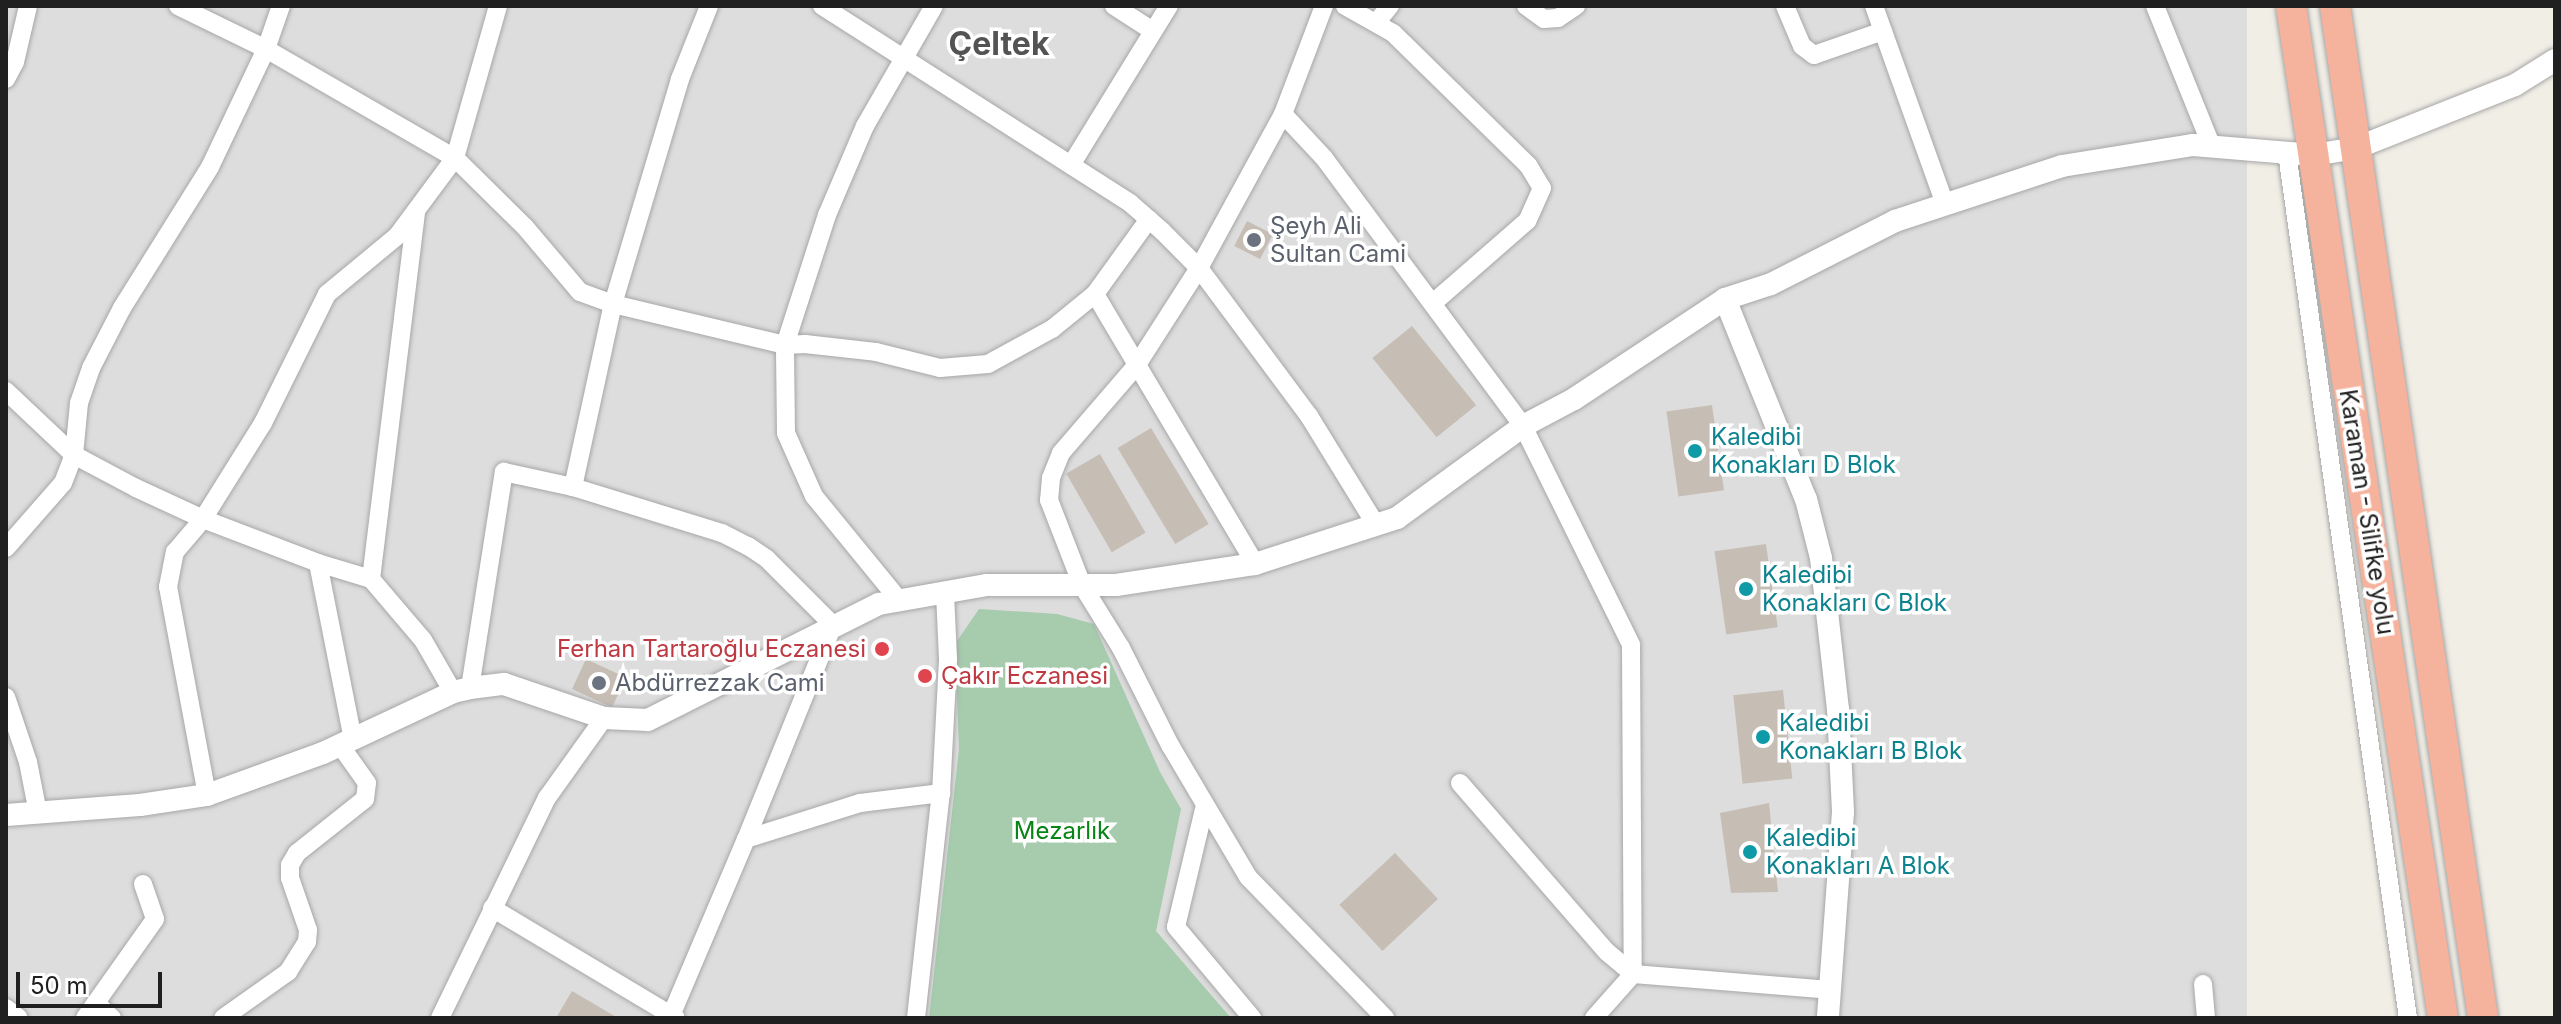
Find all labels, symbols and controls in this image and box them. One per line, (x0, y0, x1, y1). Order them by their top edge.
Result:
district label: Çeltek (949, 25, 1049, 63)
place label: Şeyh Ali Sultan Cami (1270, 212, 1406, 268)
marker: Şeyh Ali Sultan Cami (1245, 231, 1263, 249)
street label: Karaman - Silifke yolu (2333, 387, 2401, 637)
place label: Kaledibi Konakları D Blok (1711, 423, 1896, 479)
marker: Kaledibi Konakları D Blok (1686, 442, 1704, 460)
place label: Kaledibi Konakları C Blok (1762, 561, 1947, 617)
marker: Kaledibi Konakları C Blok (1737, 580, 1755, 598)
place label: Ferhan Tartaroğlu Eczanesi (557, 635, 866, 663)
marker: Ferhan Tartaroğlu Eczanesi (873, 640, 891, 658)
place label: Çakır Eczanesi (941, 662, 1108, 690)
marker: Çakır Eczanesi (916, 667, 934, 685)
place label: Abdürrezzak Cami (615, 669, 825, 697)
marker: Abdürrezzak Cami (590, 674, 608, 692)
place label: Kaledibi Konakları B Blok (1779, 709, 1962, 765)
marker: Kaledibi Konakları B Blok (1754, 728, 1772, 746)
park label: Mezarlık (1014, 817, 1110, 845)
place label: Kaledibi Konakları A Blok (1766, 824, 1950, 880)
marker: Kaledibi Konakları A Blok (1741, 843, 1759, 861)
scale bar (20, 956, 166, 1006)
text: 50 m (30, 971, 88, 1000)

